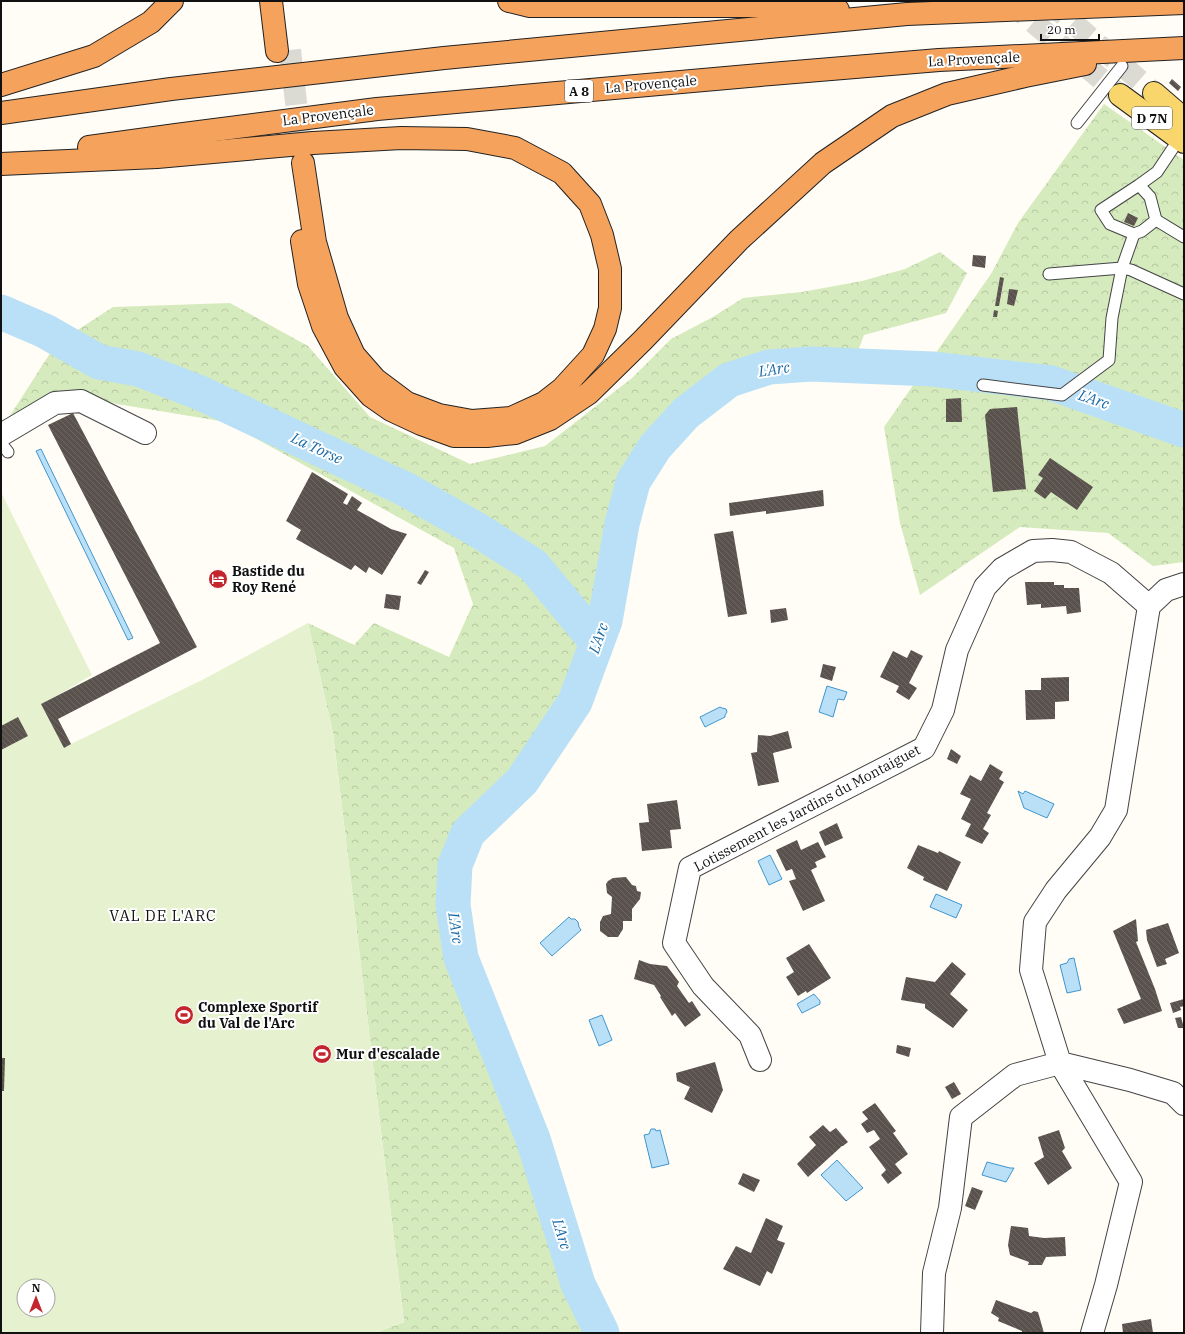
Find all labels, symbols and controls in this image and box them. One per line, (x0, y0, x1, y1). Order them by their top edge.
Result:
scale bar (1041, 16, 1099, 42)
text: 20 m (1047, 22, 1076, 37)
street label: La Provençale (928, 48, 1020, 70)
street label: La Provençale (604, 71, 698, 97)
road number: A 8 (565, 80, 593, 102)
street label: La Provençale (281, 100, 375, 130)
road number: D 7N (1132, 107, 1172, 129)
water label: L'Arc (756, 357, 791, 381)
water label: L'Arc (1075, 385, 1112, 413)
water label: La Torse (288, 428, 346, 468)
place label: Bastide du Roy René (232, 562, 305, 596)
hotel icon: Bastide du Roy René (207, 568, 229, 590)
water label: L'Arc (584, 620, 612, 657)
street label: Lotissement les Jardins du Montaiguet (691, 740, 923, 876)
district label: VAL DE L'ARC (109, 906, 217, 925)
water label: L'Arc (444, 910, 468, 945)
place label: Complexe Sportif du Val de l'Arc (198, 998, 319, 1032)
sports icon: Complexe Sportif du Val de l'Arc (173, 1004, 195, 1026)
sports icon: Mur d'escalade (311, 1043, 333, 1065)
place label: Mur d'escalade (336, 1045, 440, 1063)
water label: L'Arc (548, 1215, 576, 1252)
north arrow (16, 1278, 56, 1318)
text: N (32, 1281, 41, 1295)

